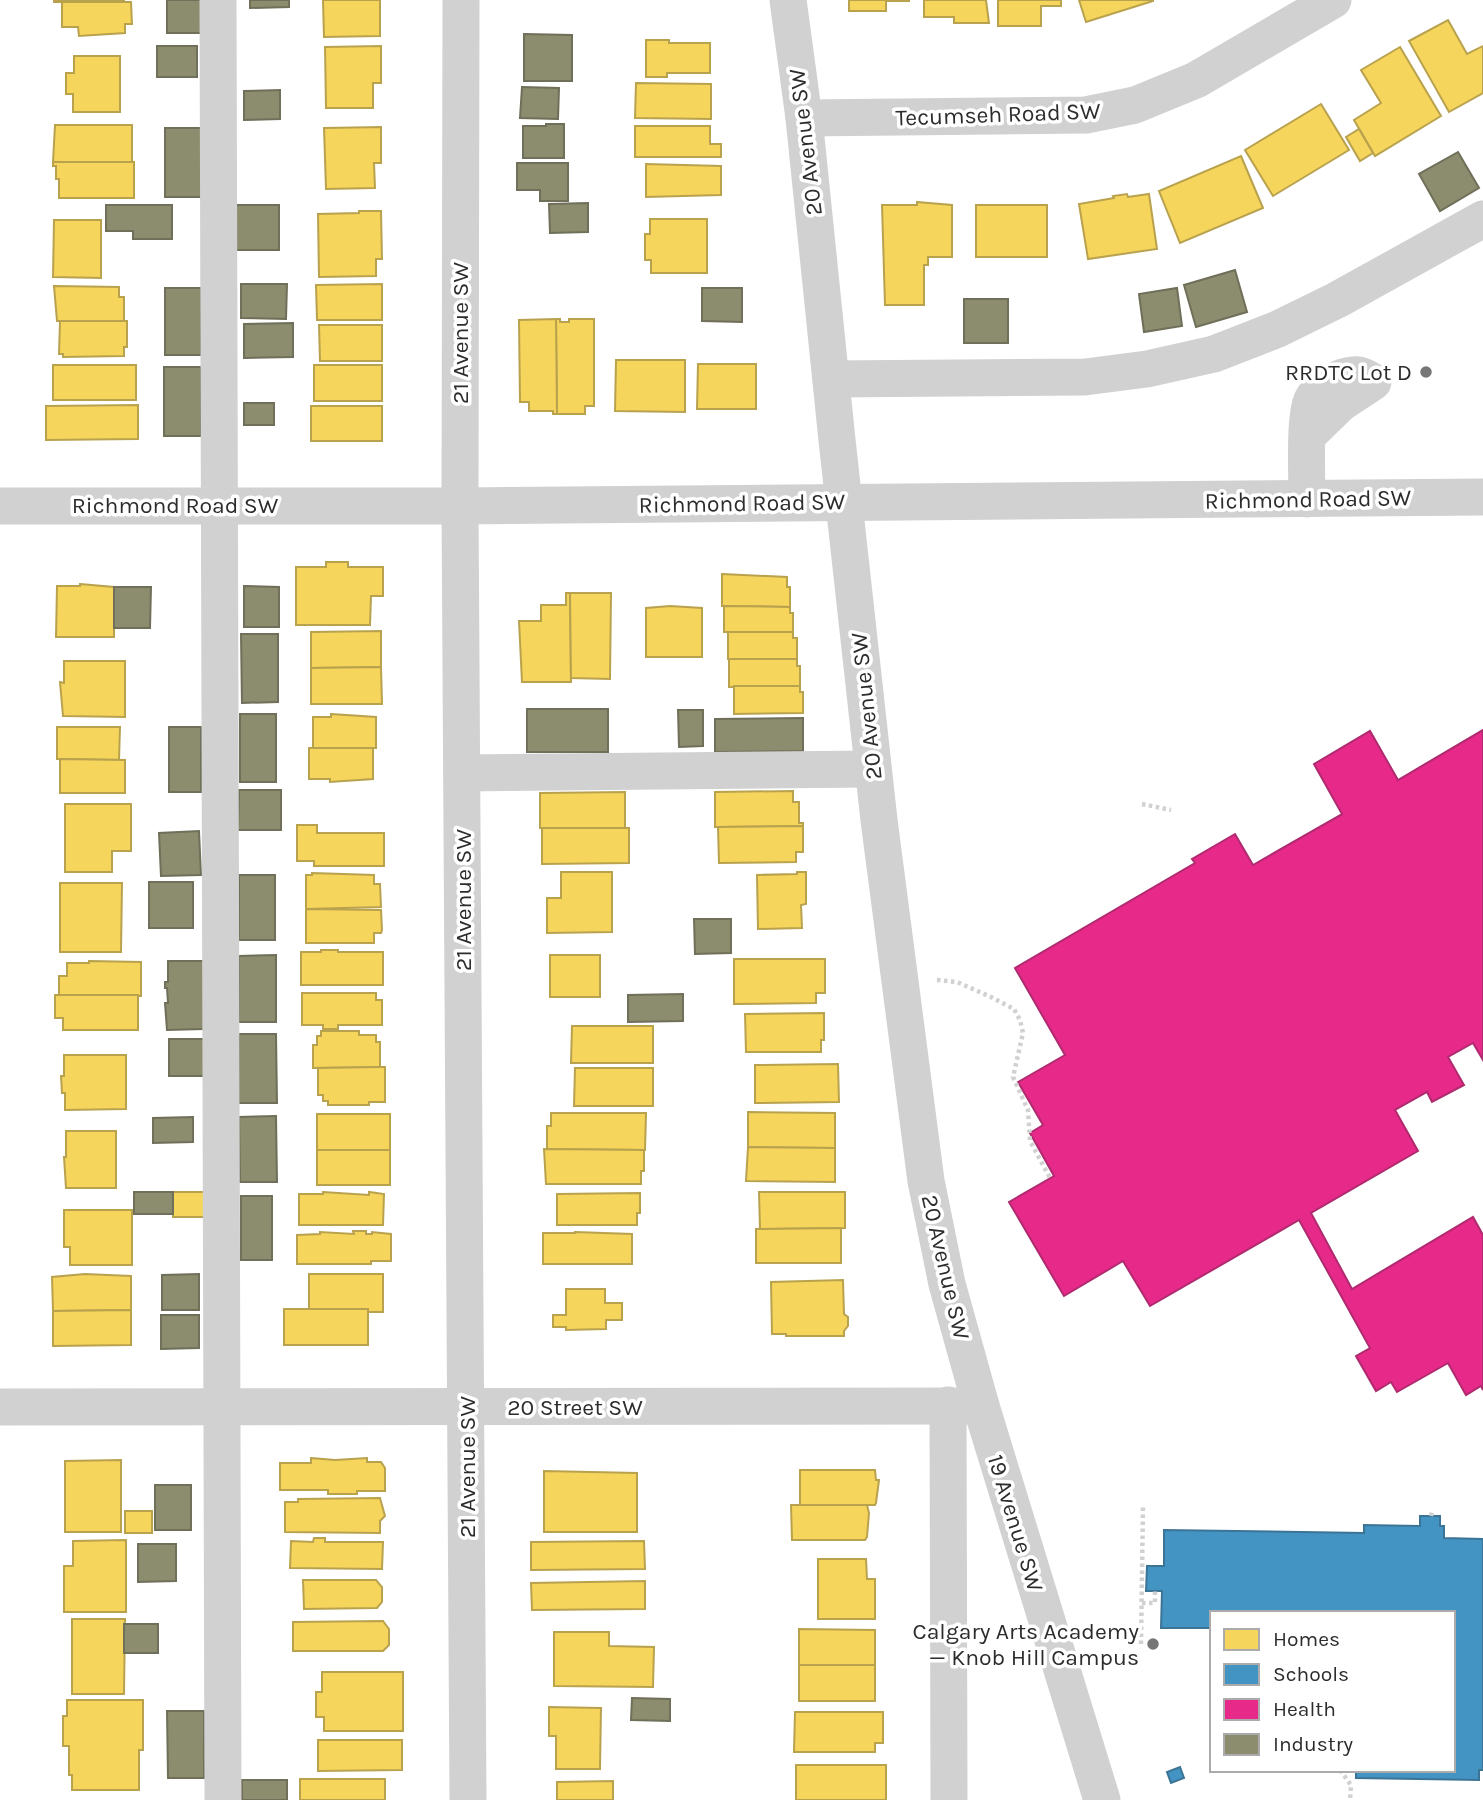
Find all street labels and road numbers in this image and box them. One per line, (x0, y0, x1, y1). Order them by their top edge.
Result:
street label: 20 Avenue SW (783, 66, 828, 217)
street label: Tecumseh Road SW (895, 97, 1101, 132)
street label: 21 Avenue SW (447, 262, 474, 404)
street label: Richmond Road SW (1204, 484, 1412, 515)
street label: Richmond Road SW (638, 488, 846, 519)
street label: Richmond Road SW (72, 492, 279, 519)
street label: 20 Avenue SW (845, 630, 888, 781)
street label: 21 Avenue SW (450, 829, 477, 971)
street label: 20 Avenue SW (916, 1192, 975, 1343)
street label: 20 Street SW (507, 1394, 643, 1421)
street label: 21 Avenue SW (454, 1396, 481, 1538)
street label: 19 Avenue SW (982, 1451, 1049, 1595)

